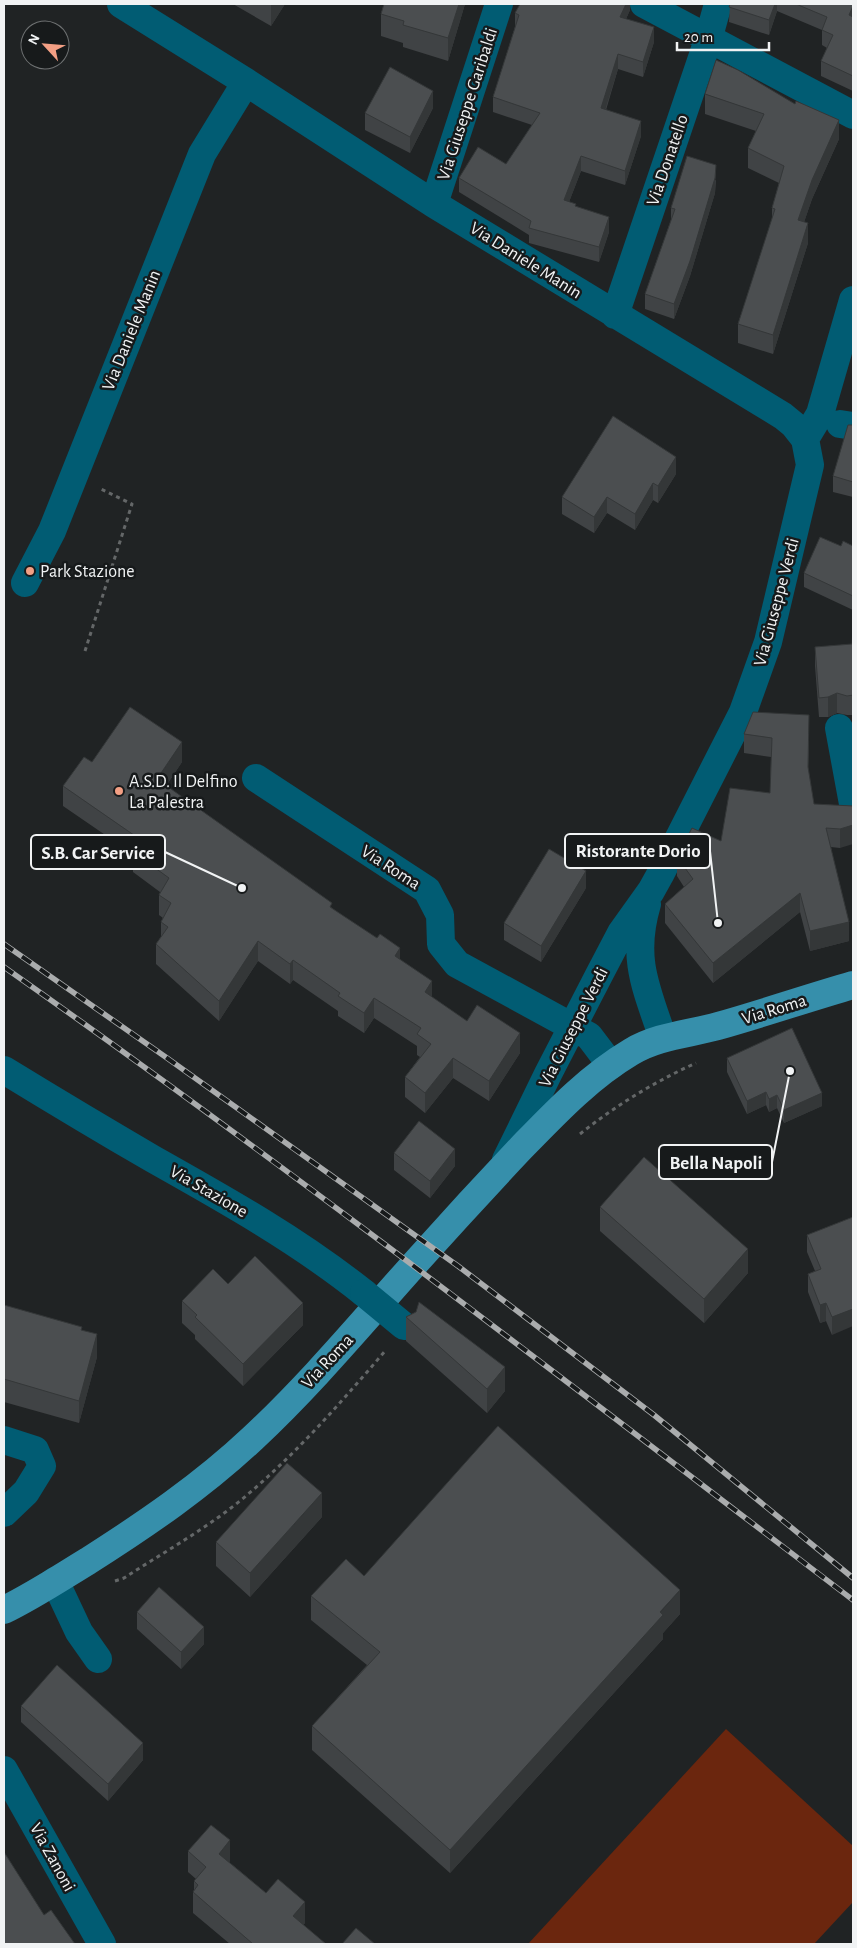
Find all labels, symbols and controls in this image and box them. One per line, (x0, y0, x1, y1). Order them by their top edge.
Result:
north arrow (20, 20, 70, 70)
scale bar (677, 20, 770, 52)
street label: Via Giuseppe Garibaldi (435, 26, 501, 183)
text: 20 m (684, 30, 713, 45)
text: N (26, 32, 43, 47)
street label: Via Donatello (644, 112, 692, 208)
street label: Via Daniele Manin (466, 219, 585, 302)
street label: Via Daniele Manin (100, 268, 164, 393)
street label: Via Giuseppe Verdi (751, 536, 803, 668)
place label: Park Stazione (40, 563, 135, 581)
marker: Park Stazione (24, 565, 36, 577)
place label: A.S.D. Il Delfino La Palestra (129, 773, 238, 812)
marker: A.S.D. Il Delfino La Palestra (113, 785, 125, 797)
callout: Ristorante Dorio (565, 834, 710, 868)
callout: S.B. Car Service (31, 835, 165, 869)
street label: Via Roma (358, 842, 423, 894)
text: Ristorante Dorio (575, 842, 701, 861)
text: S.B. Car Service (41, 844, 155, 863)
street label: Via Giuseppe Verdi (536, 965, 612, 1090)
street label: Via Roma (740, 992, 809, 1028)
callout: Bella Napoli (659, 1145, 772, 1179)
text: Bella Napoli (669, 1154, 763, 1173)
street label: Via Stazione (167, 1162, 250, 1221)
street label: Via Roma (298, 1331, 357, 1392)
street label: Via Zanoni (26, 1820, 78, 1895)

